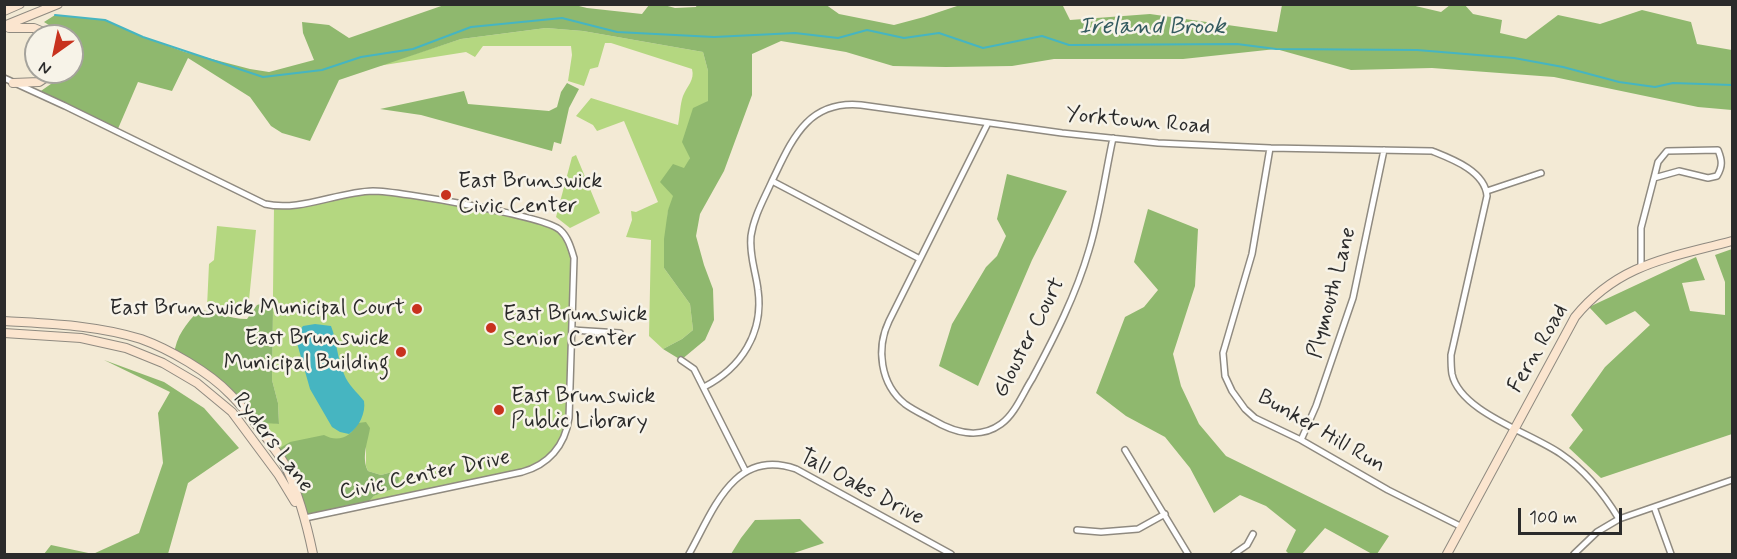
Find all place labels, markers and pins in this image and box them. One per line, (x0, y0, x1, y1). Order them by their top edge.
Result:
place label: East Brunswick Civic Center (458, 169, 602, 220)
marker: East Brunswick Civic Center (439, 188, 453, 202)
place label: East Brunswick Municipal Court (110, 296, 405, 322)
marker: East Brunswick Municipal Court (410, 302, 424, 316)
place label: East Brunswick Senior Center (503, 302, 647, 354)
marker: East Brunswick Senior Center (484, 321, 498, 335)
place label: East Brunswick Municipal Building (224, 326, 389, 378)
marker: East Brunswick Municipal Building (394, 345, 408, 359)
place label: East Brunswick Public Library (511, 384, 655, 436)
marker: East Brunswick Public Library (492, 403, 506, 417)

